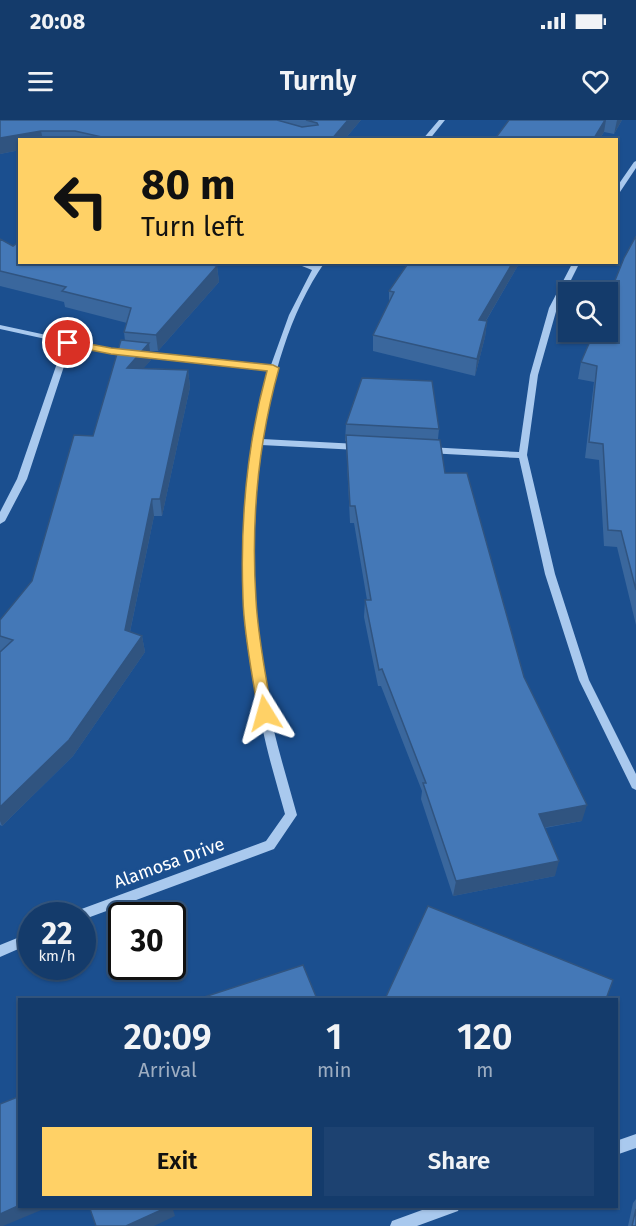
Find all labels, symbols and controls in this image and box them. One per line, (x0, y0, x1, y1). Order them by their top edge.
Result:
text: 20:08 (30, 8, 85, 35)
icon: menu (24, 65, 57, 98)
text: Turnly (280, 65, 356, 97)
icon: heart (579, 65, 612, 98)
text: 80 m (141, 160, 235, 210)
icon: left (42, 162, 120, 240)
text: Turn left (141, 211, 244, 243)
map controls (558, 282, 618, 342)
button: search (558, 282, 618, 342)
pin (42, 317, 93, 368)
icon: arrive (51, 326, 84, 359)
position arrow (233, 681, 297, 745)
street label: Alamosa Drive (111, 833, 227, 893)
speed limit sign: 30 (108, 902, 186, 980)
text: 22 (41, 916, 73, 952)
text: km/h (38, 947, 76, 965)
text: 20:09 (123, 1015, 212, 1059)
text: 1 (326, 1015, 342, 1059)
text: 120 (457, 1015, 513, 1059)
text: Arrival (138, 1058, 197, 1082)
text: min (317, 1058, 352, 1082)
text: m (476, 1058, 493, 1082)
button: Exit (42, 1127, 312, 1196)
button: Share (324, 1127, 594, 1196)

